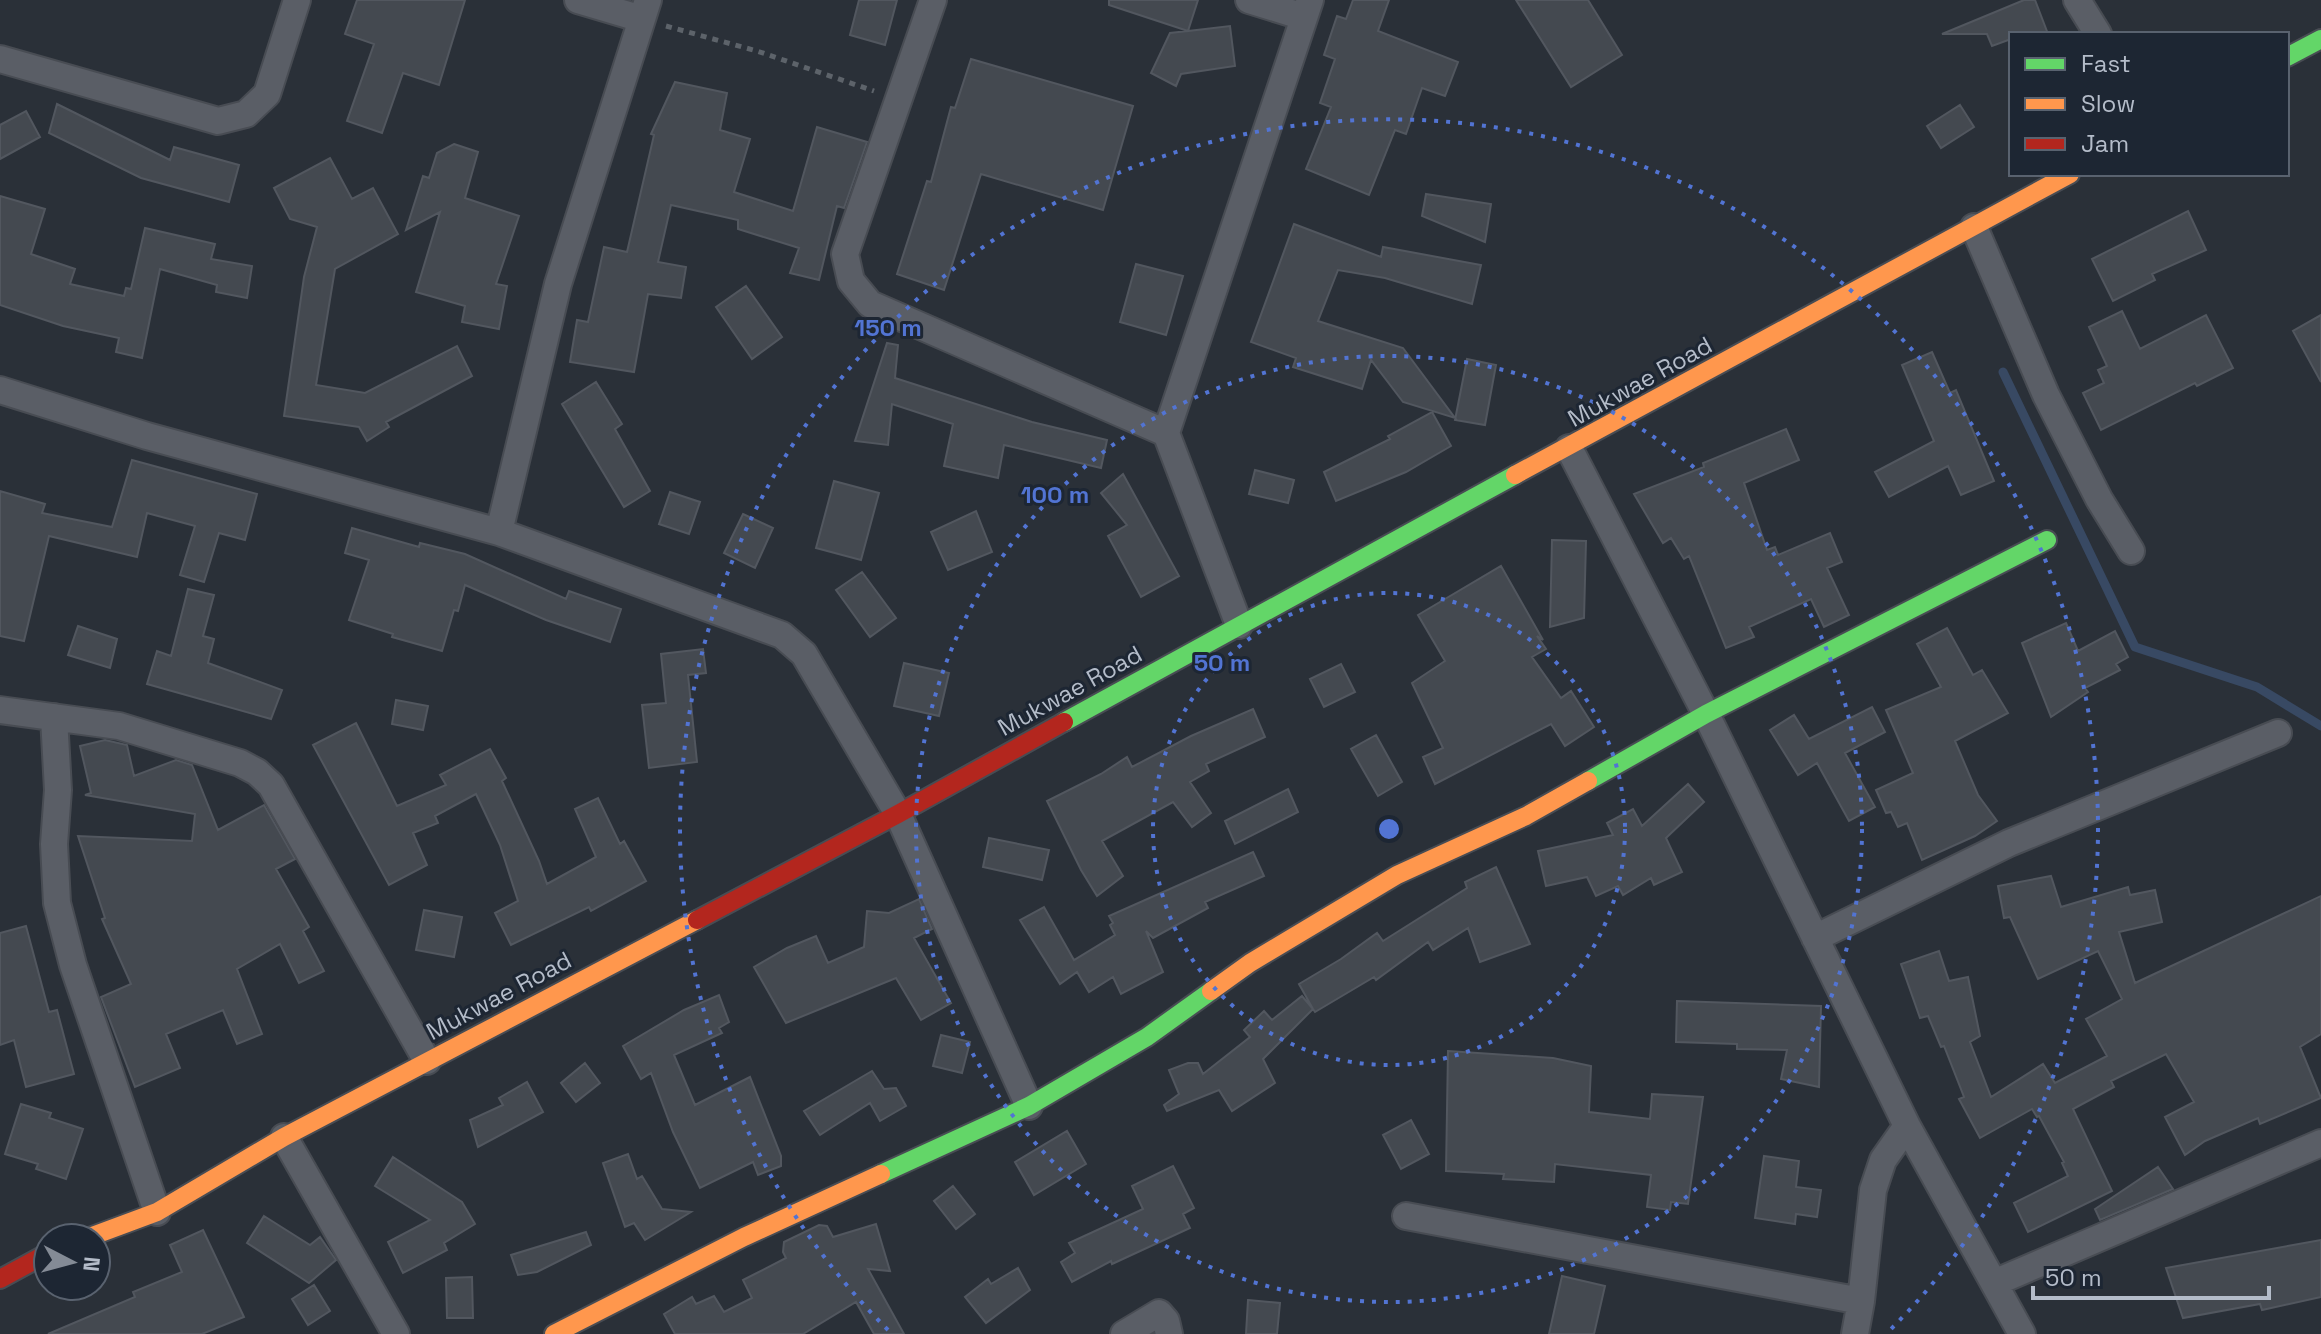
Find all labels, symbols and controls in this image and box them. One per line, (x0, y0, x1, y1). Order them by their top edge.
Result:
legend (2009, 32, 2289, 176)
text: Fast (2081, 48, 2131, 79)
text: Slow (2081, 88, 2135, 119)
text: Jam (2081, 128, 2129, 159)
text: 150 m (854, 312, 922, 343)
street label: Mukwae Road (1562, 329, 1717, 434)
text: 100 m (1021, 479, 1089, 510)
street label: Mukwae Road (992, 638, 1147, 743)
text: 50 m (1194, 647, 1250, 678)
centre of rings (1375, 815, 1403, 843)
street label: Mukwae Road (421, 944, 577, 1047)
north arrow (32, 1222, 112, 1302)
scale bar (2033, 1250, 2269, 1300)
text: N (77, 1255, 107, 1273)
text: 50 m (2045, 1262, 2102, 1293)

